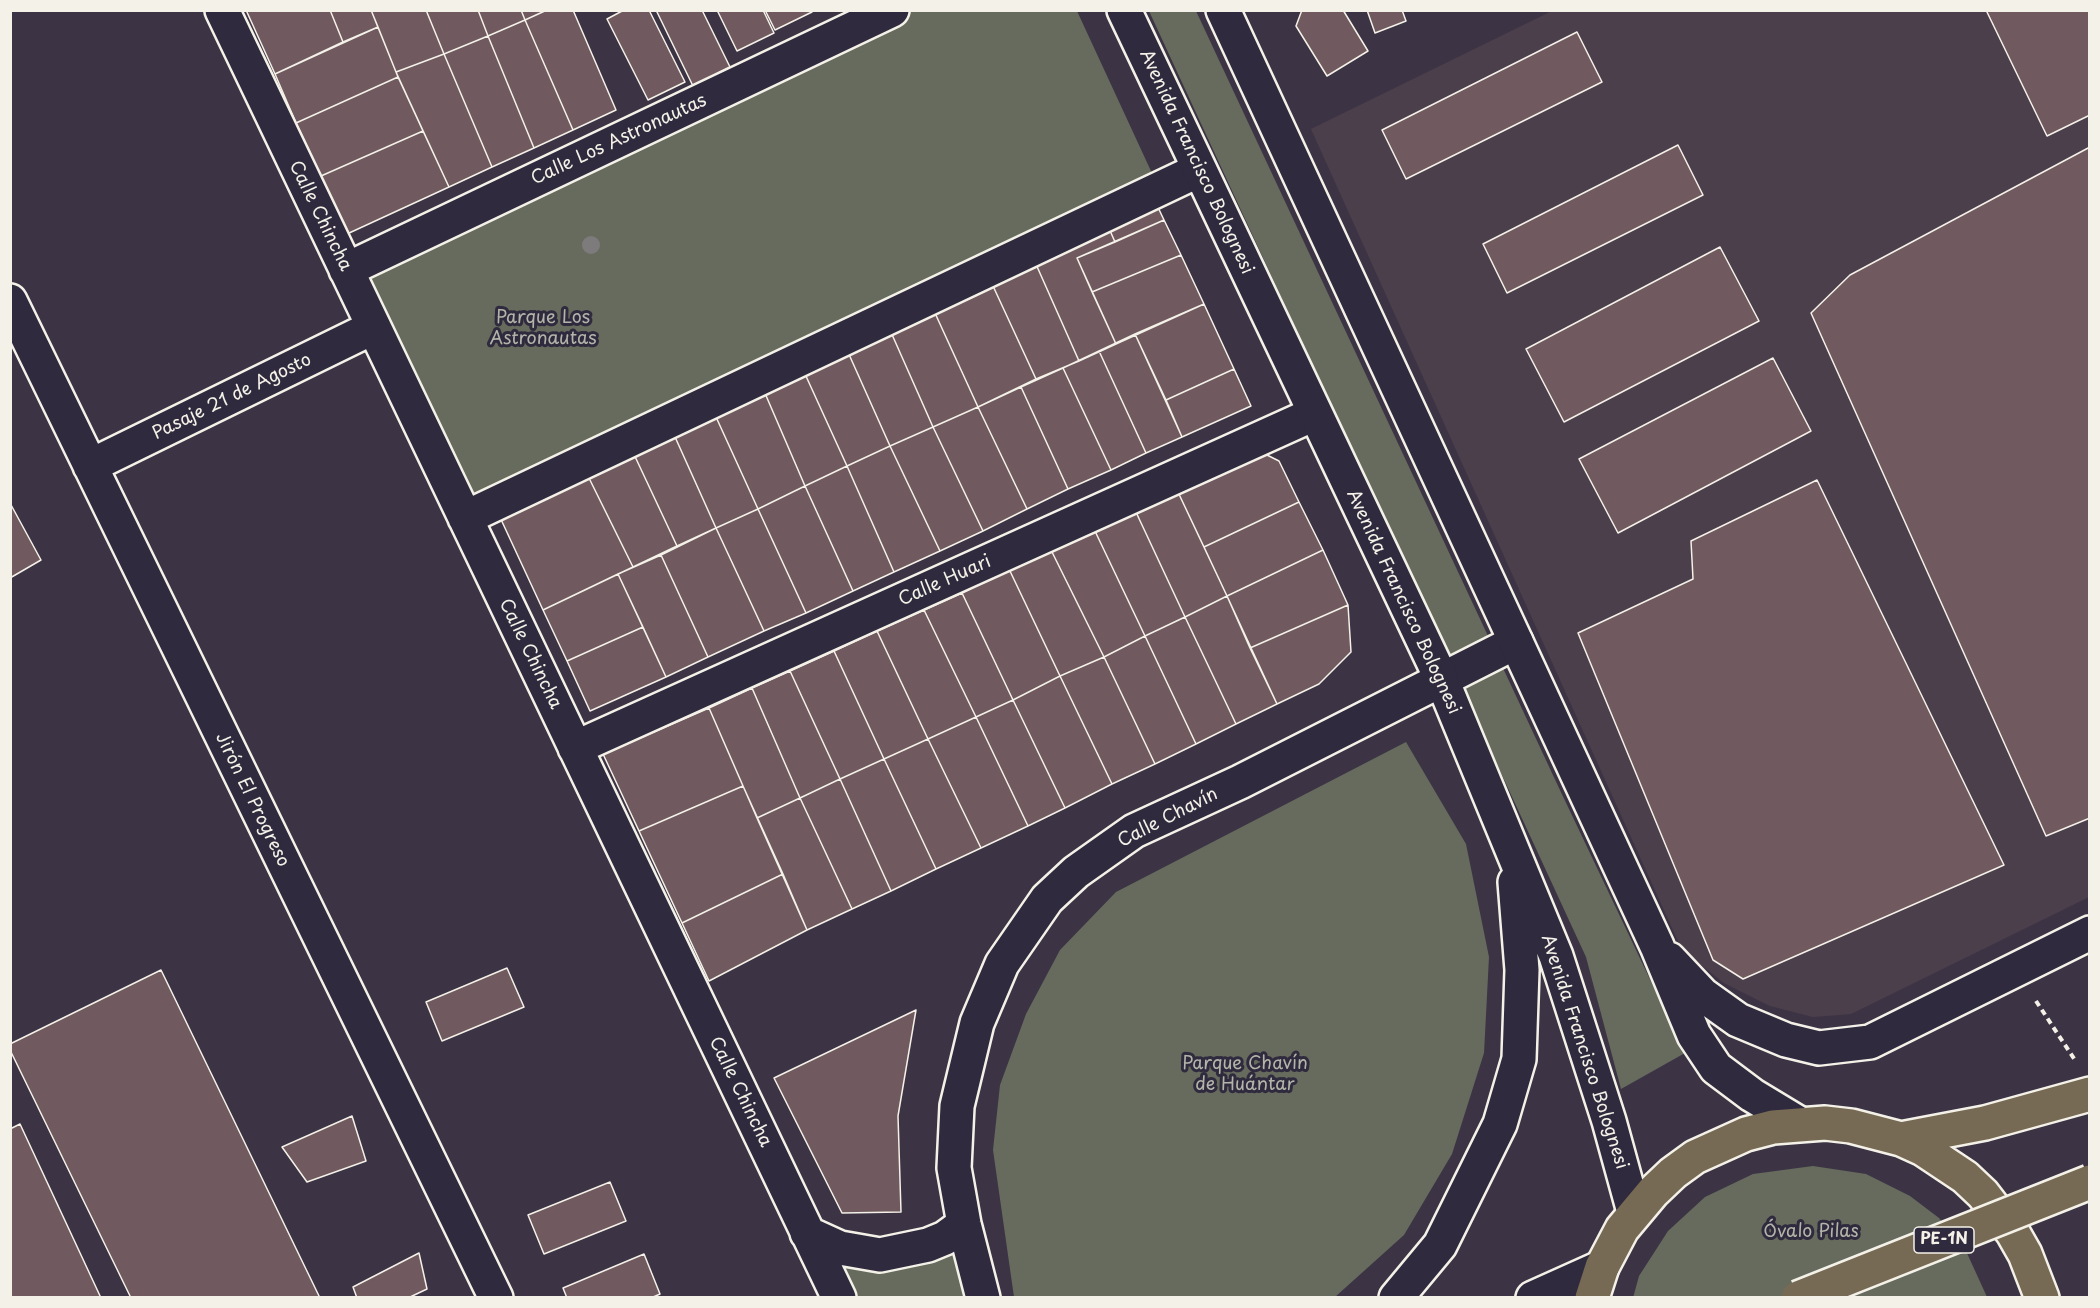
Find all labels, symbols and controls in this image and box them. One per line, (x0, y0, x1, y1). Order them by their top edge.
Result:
street label: Avenida Francisco Bolognesi (1134, 46, 1258, 278)
street label: Calle Los Astronautas (528, 90, 710, 190)
street label: Calle Chincha (284, 157, 356, 275)
park label: Parque Los Astronautas (489, 307, 597, 350)
street label: Pasaje 21 de Agosto (149, 349, 315, 445)
street label: Avenida Francisco Bolognesi (1341, 486, 1465, 718)
street label: Calle Huari (895, 551, 995, 611)
street label: Calle Chincha (494, 595, 566, 713)
street label: Jirón El Progreso (210, 729, 294, 871)
street label: Calle Chavín (1114, 784, 1222, 852)
street label: Avenida Francisco Bolognesi (1536, 932, 1632, 1172)
street label: Calle Chincha (704, 1033, 776, 1151)
park label: Parque Chavín de Huántar (1182, 1053, 1308, 1096)
park label: Óvalo Pilas (1763, 1221, 1859, 1243)
road number: PE-1N (1914, 1227, 1974, 1253)

